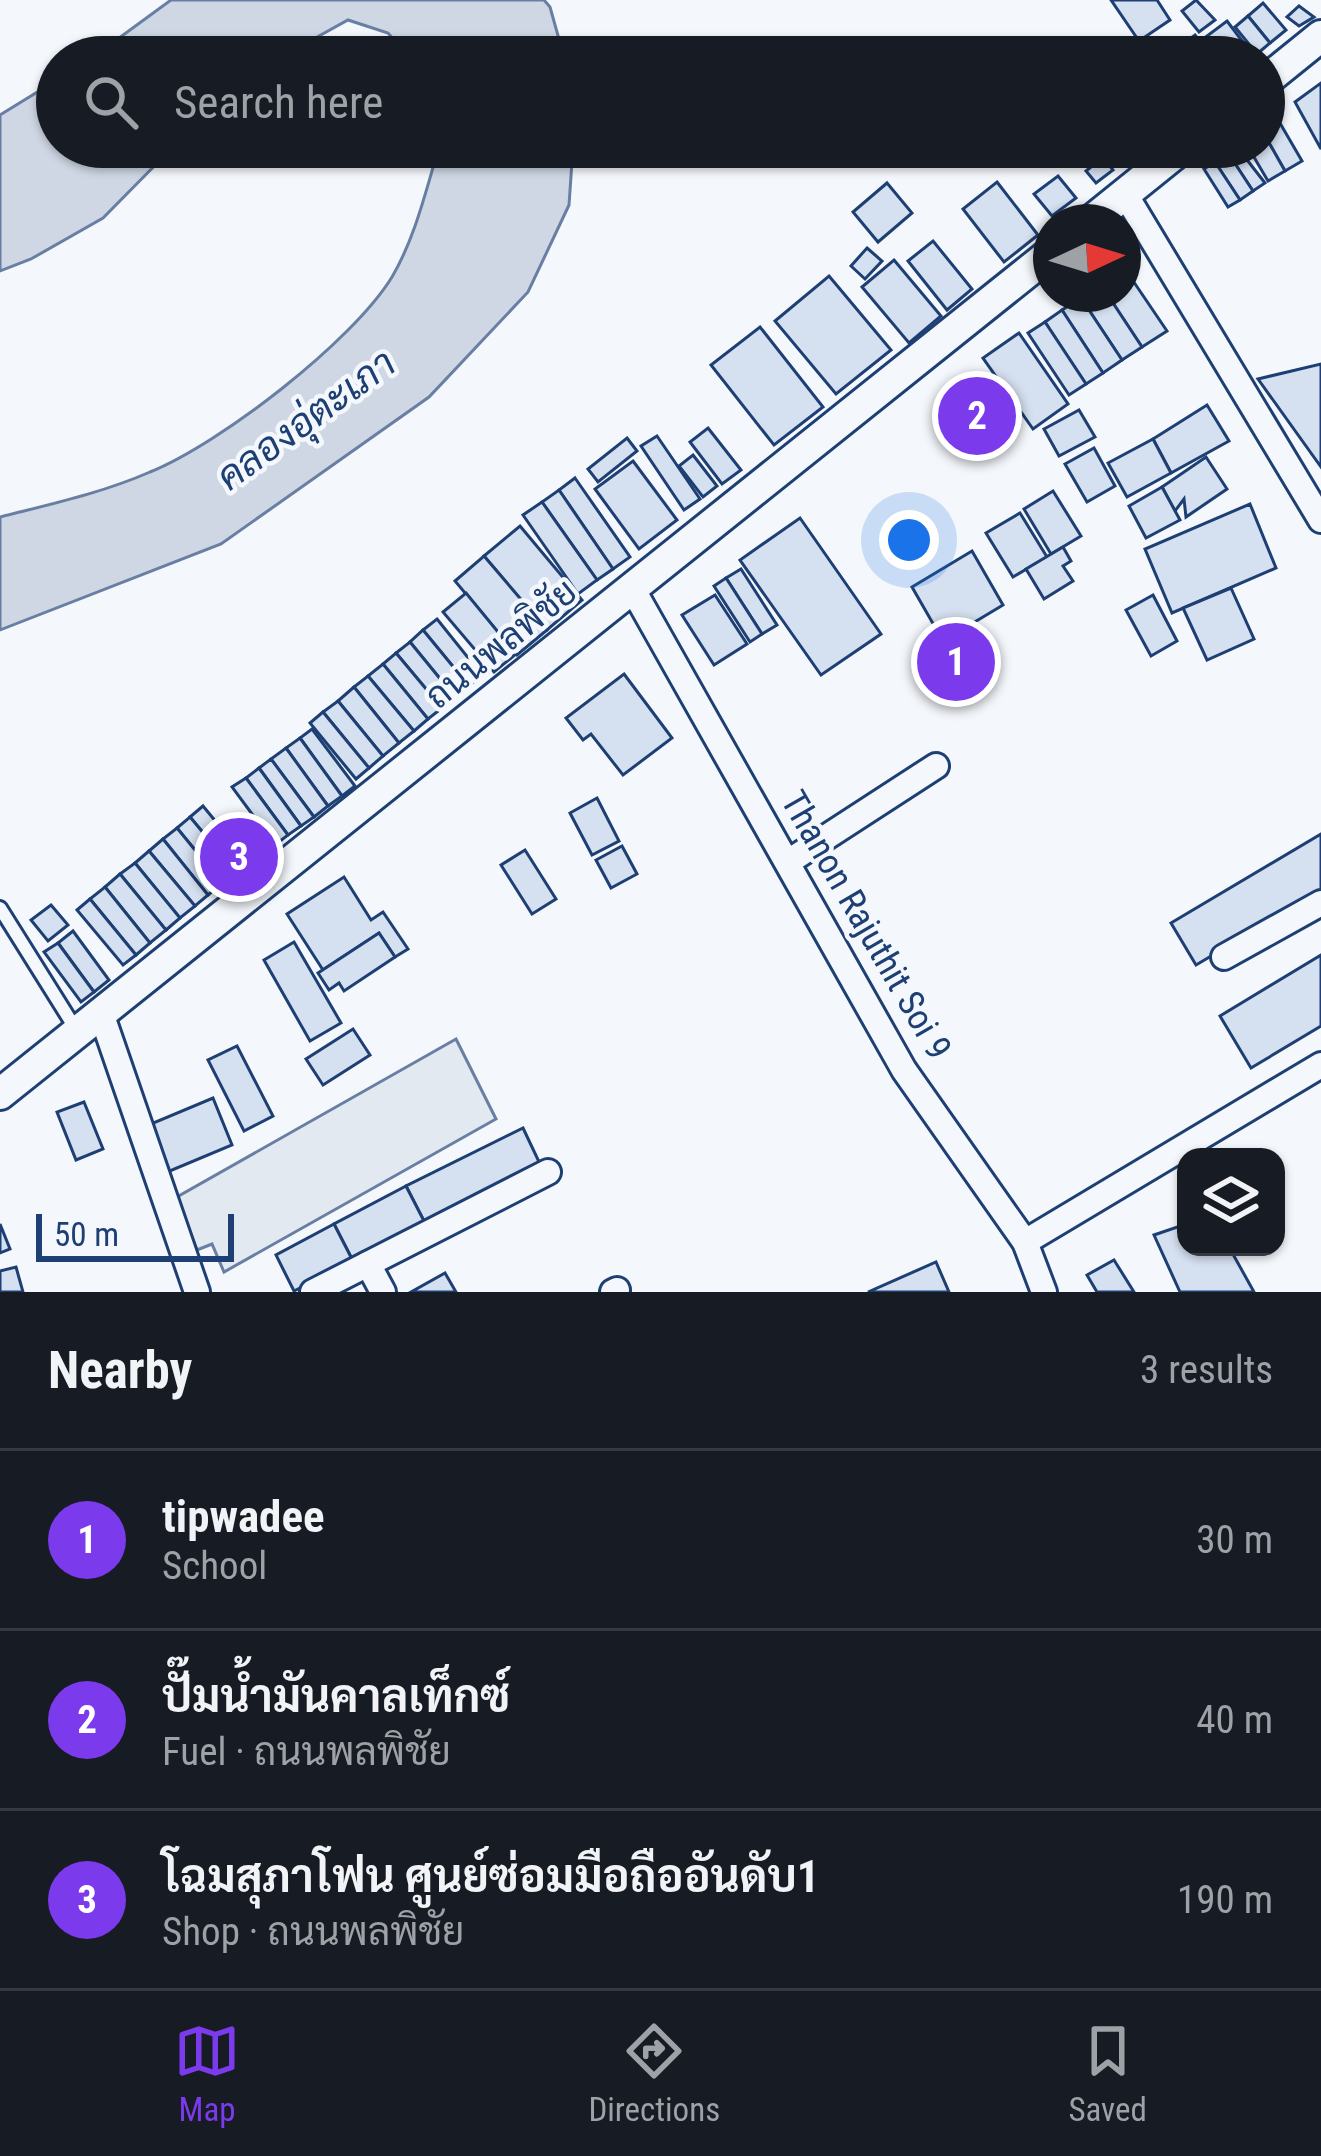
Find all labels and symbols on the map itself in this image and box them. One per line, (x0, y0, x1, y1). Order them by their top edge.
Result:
north arrow (1033, 204, 1141, 312)
water label: คลองอุ่ตะเภา (208, 340, 406, 503)
pin: 2 (938, 371, 1016, 461)
your location (879, 510, 939, 570)
street label: ถนนพลพิชัย (417, 570, 585, 718)
pin: 1 (917, 617, 995, 707)
street label: Thanon Rajuthit Soi 9 (772, 783, 960, 1067)
pin: 3 (200, 812, 278, 902)
scale bar (36, 1208, 234, 1261)

